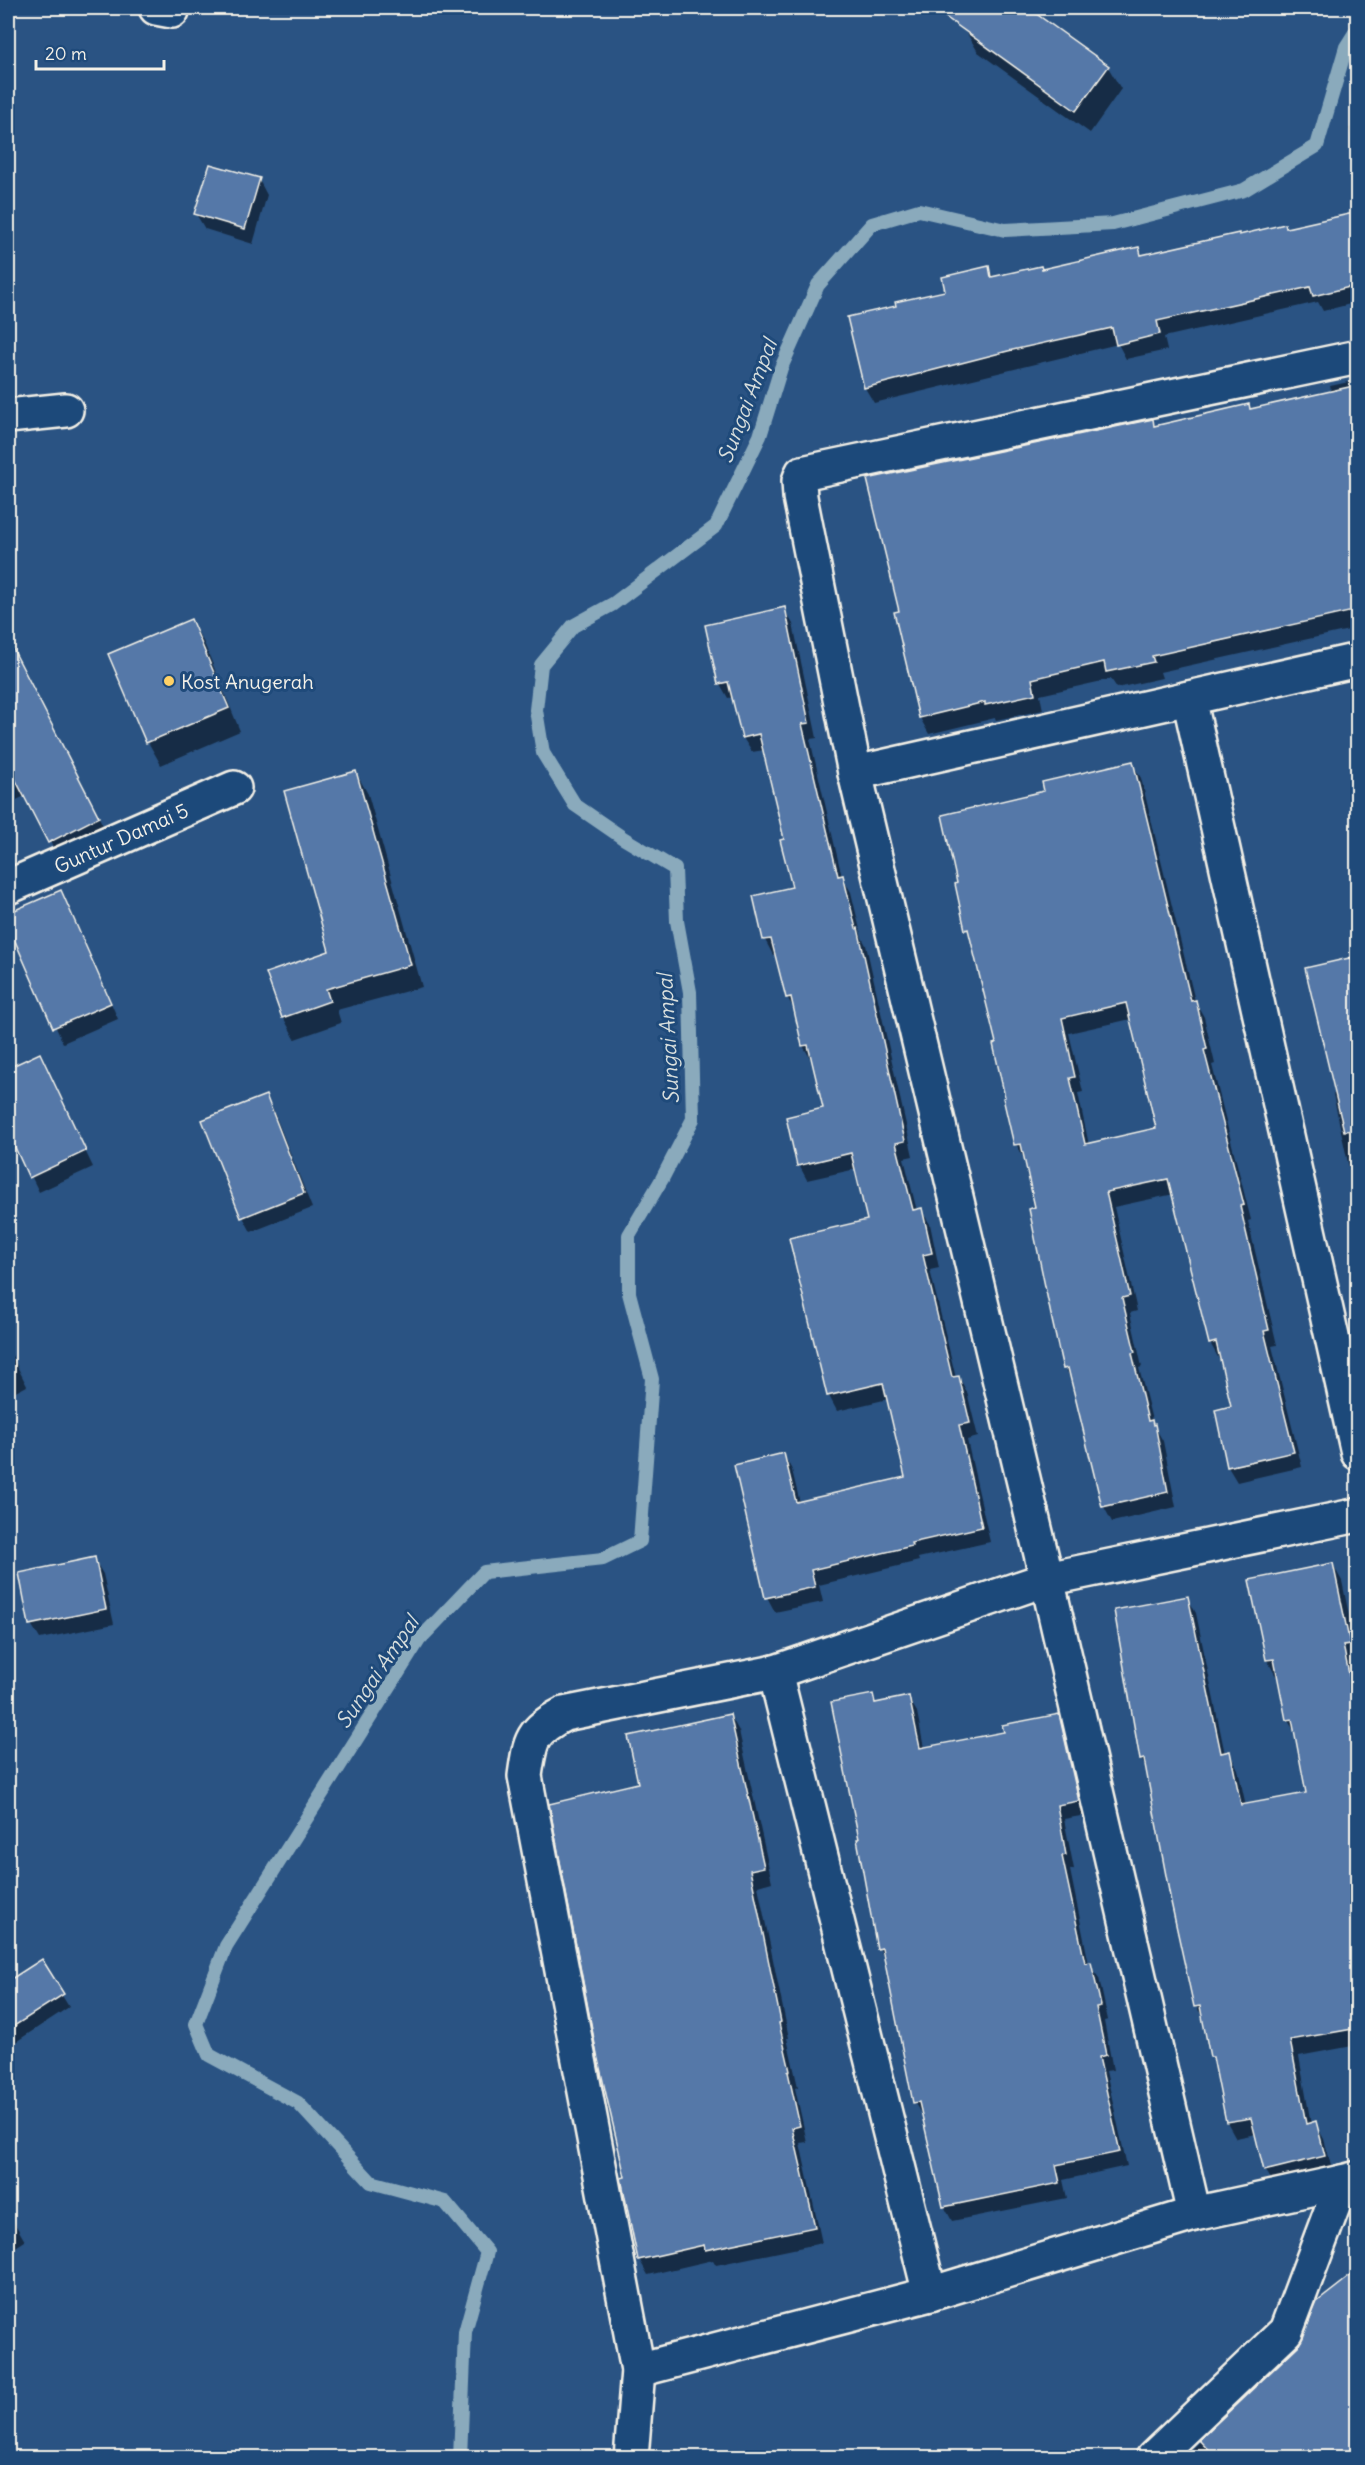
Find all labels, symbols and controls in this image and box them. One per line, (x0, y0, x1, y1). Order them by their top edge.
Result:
scale bar (36, 33, 164, 71)
text: 20 m (45, 42, 87, 65)
water label: Sungai Ampal (711, 332, 784, 467)
place label: Kost Anugerah (181, 669, 314, 694)
marker: Kost Anugerah (162, 674, 176, 688)
street label: Guntur Damai 5 (50, 797, 192, 879)
water label: Sungai Ampal (651, 970, 685, 1105)
water label: Sungai Ampal (329, 1608, 426, 1733)

